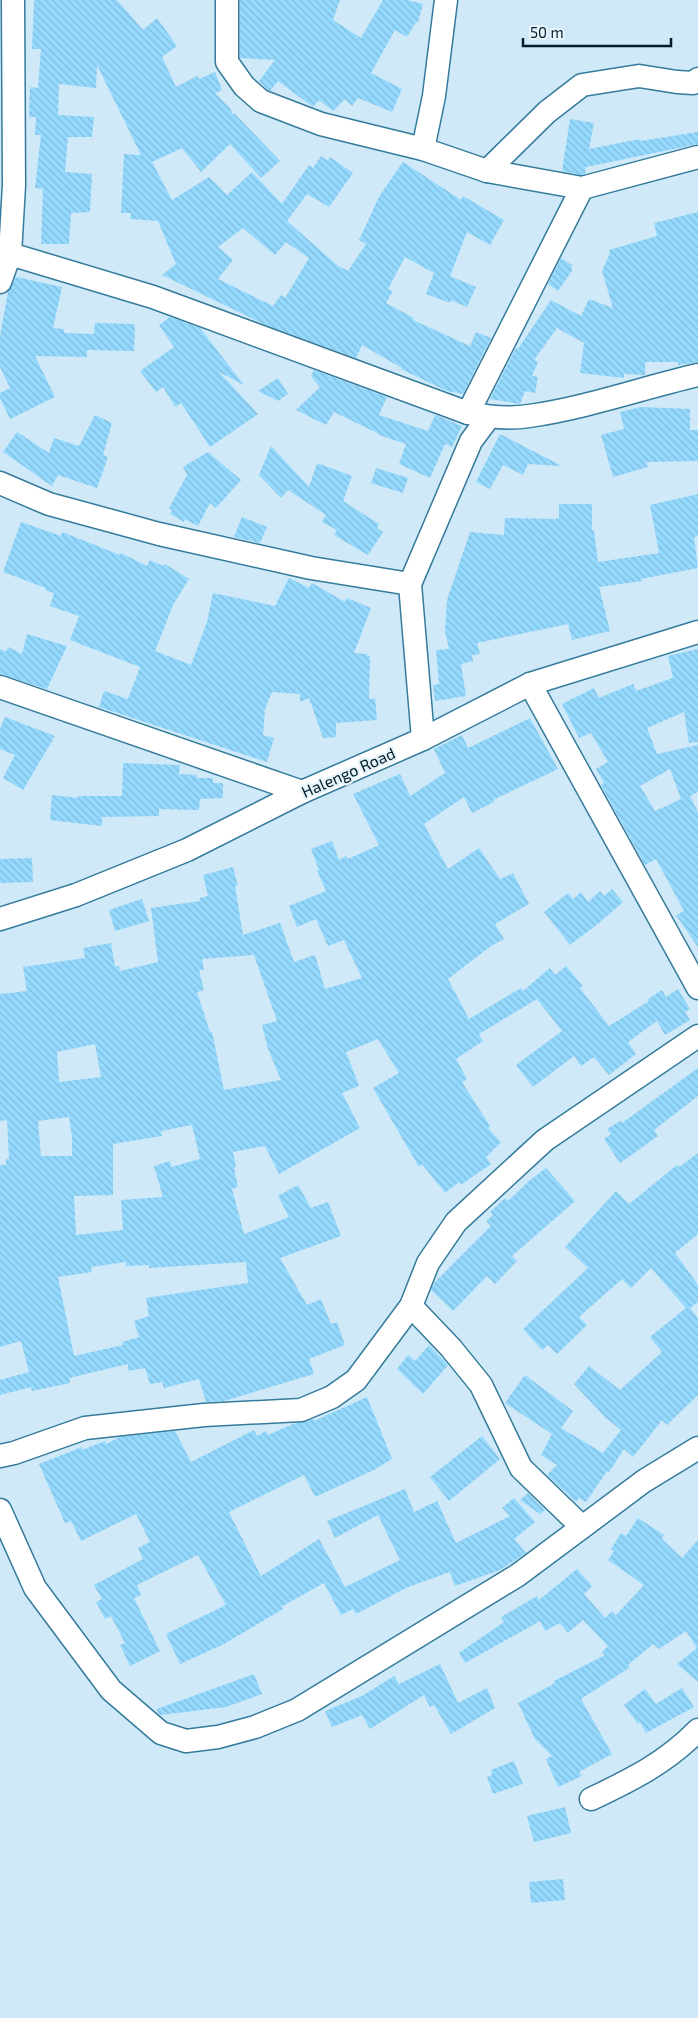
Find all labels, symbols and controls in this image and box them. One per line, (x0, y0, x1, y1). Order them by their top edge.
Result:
scale bar (523, 15, 670, 47)
text: 50 m (530, 23, 564, 41)
street label: Halengo Road (298, 743, 398, 801)

